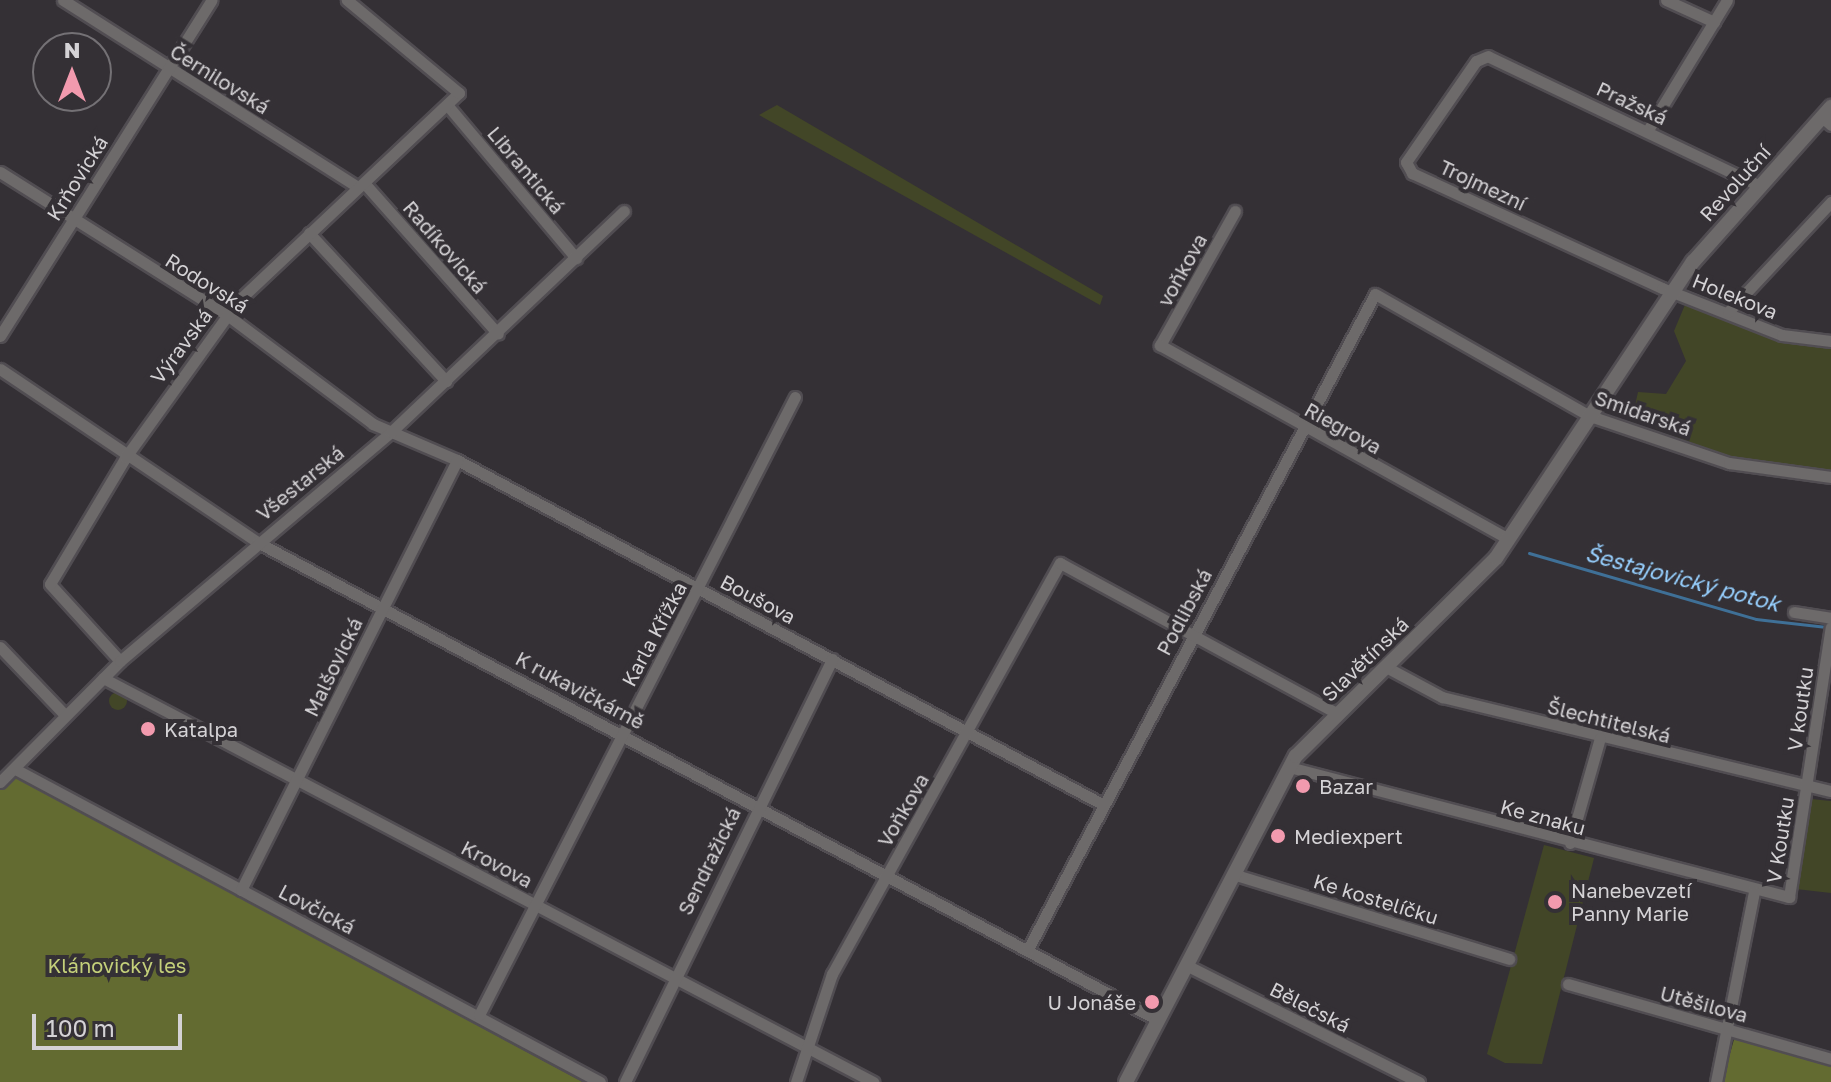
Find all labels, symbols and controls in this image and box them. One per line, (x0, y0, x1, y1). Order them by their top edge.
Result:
north arrow (32, 32, 112, 112)
text: N (64, 36, 80, 63)
street label: Černilovská (166, 39, 274, 119)
street label: Pražská (1593, 76, 1671, 130)
street label: Librantická (483, 121, 569, 219)
street label: Krňovická (42, 131, 112, 225)
street label: Revoluční (1694, 140, 1776, 226)
street label: Trojmezní (1436, 155, 1530, 215)
street label: Radíkovická (398, 196, 492, 298)
street label: voňkova (1152, 229, 1212, 311)
street label: Rodovská (161, 248, 253, 318)
street label: Holekova (1689, 268, 1781, 324)
street label: Výravská (145, 304, 217, 388)
street label: Smidarská (1592, 385, 1694, 441)
street label: Riegrova (1300, 397, 1386, 459)
street label: Všestarská (251, 440, 349, 526)
water label: Šestajovický potok (1583, 539, 1783, 617)
street label: Podlibská (1151, 565, 1217, 659)
street label: Boušova (716, 569, 800, 629)
street label: Karla Křížka (616, 578, 692, 690)
street label: Slavětínská (1317, 612, 1413, 706)
street label: Malšovická (299, 614, 367, 720)
street label: K rukavičkárně (512, 646, 648, 734)
street label: V koutku (1782, 665, 1818, 753)
street label: Šlechtitelská (1545, 694, 1673, 748)
place label: Katalpa (164, 717, 238, 741)
marker: Katalpa (139, 720, 157, 738)
street label: Voňkova (872, 769, 934, 851)
place label: Bazar (1319, 774, 1373, 798)
marker: Bazar (1294, 777, 1312, 795)
street label: Ke znaku (1498, 794, 1588, 840)
street label: V Koutku (1761, 795, 1799, 885)
street label: Sendražická (673, 803, 745, 919)
place label: Mediexpert (1294, 824, 1403, 848)
marker: Mediexpert (1269, 827, 1287, 845)
street label: Krovova (457, 835, 537, 893)
street label: Ke kostelíčku (1311, 869, 1441, 929)
place label: Nanebevzetí Panny Marie (1571, 878, 1691, 925)
street label: Lovčická (275, 879, 359, 939)
marker: Nanebevzetí Panny Marie (1546, 893, 1564, 911)
park label: Klánovický les (48, 953, 186, 977)
street label: Bělečská (1266, 977, 1354, 1037)
street label: Utěšilova (1657, 981, 1751, 1027)
place label: U Jonáše (1048, 990, 1136, 1014)
marker: U Jonáše (1143, 993, 1161, 1011)
scale bar (36, 998, 186, 1048)
text: 100 m (46, 1013, 115, 1042)

